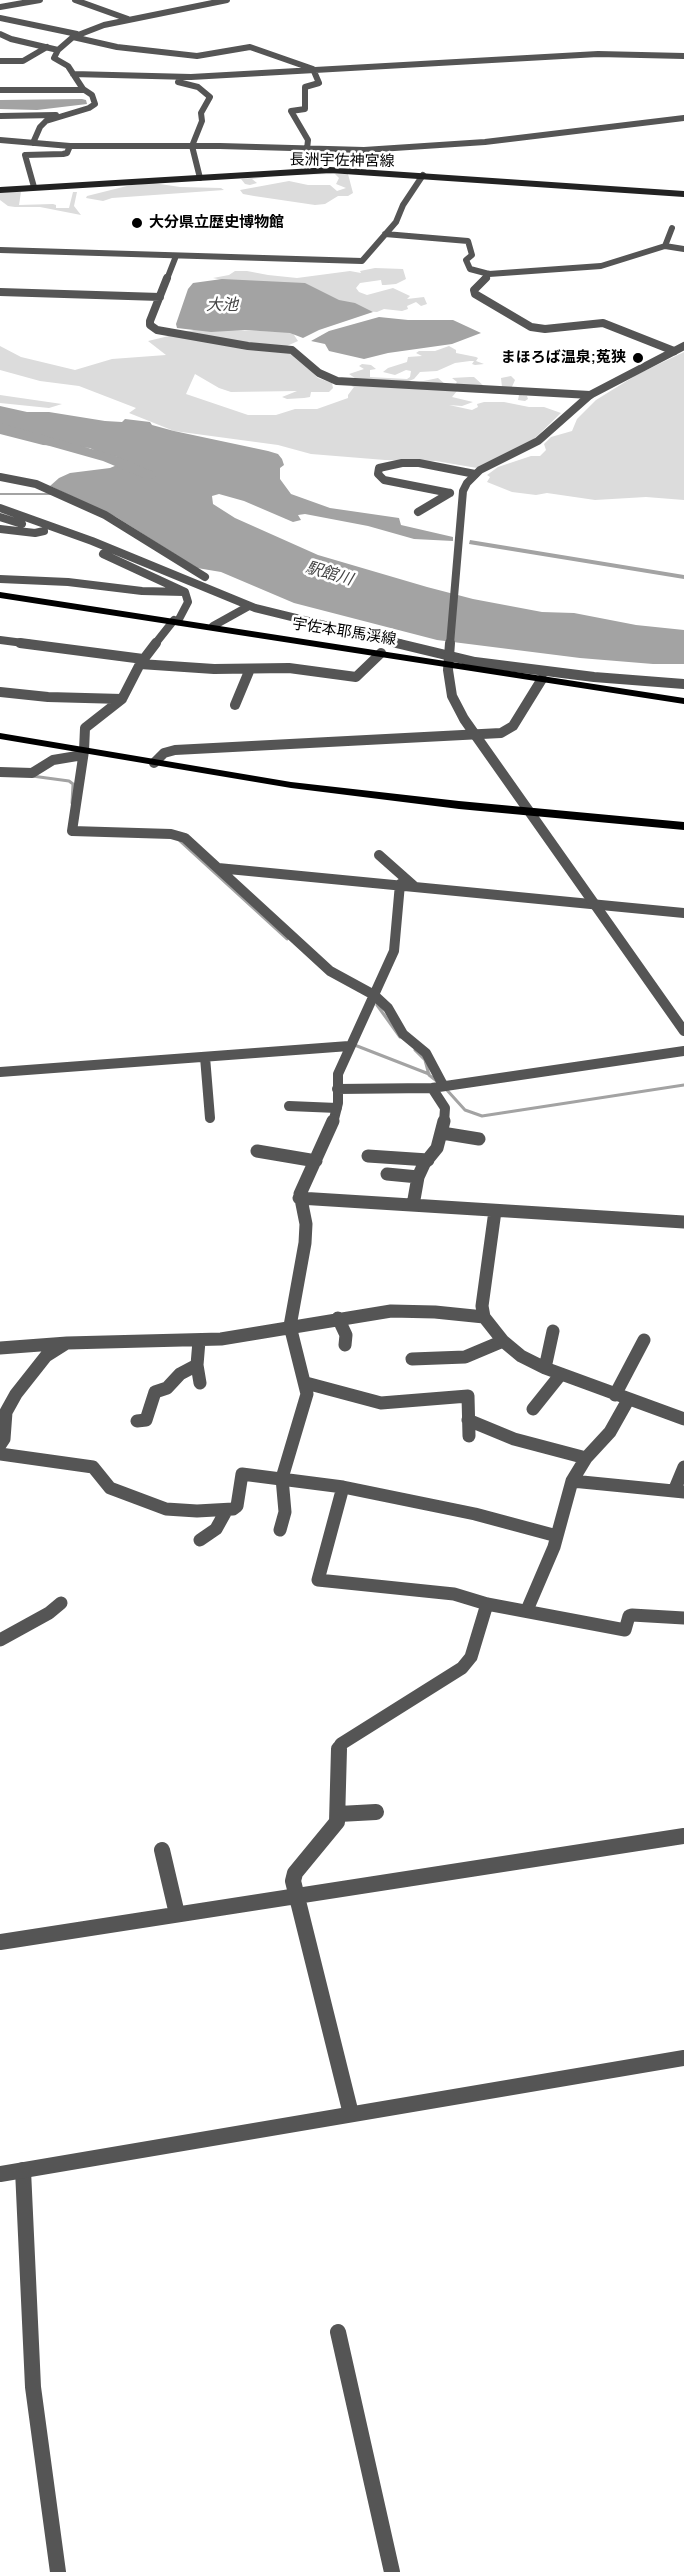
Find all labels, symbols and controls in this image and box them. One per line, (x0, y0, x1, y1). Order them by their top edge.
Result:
street label: 長洲宇佐神宮線 (289, 151, 395, 171)
place label: 大分県立歴史博物館 (149, 214, 284, 232)
marker: 大分県立歴史博物館 (130, 216, 144, 230)
water label: 大池 (206, 296, 238, 316)
place label: まほろば温泉;菟狭 (501, 349, 626, 367)
marker: まほろば温泉;菟狭 (631, 351, 645, 365)
water label: 駅館川 (303, 558, 355, 590)
street label: 宇佐本耶馬渓線 (291, 615, 397, 649)

